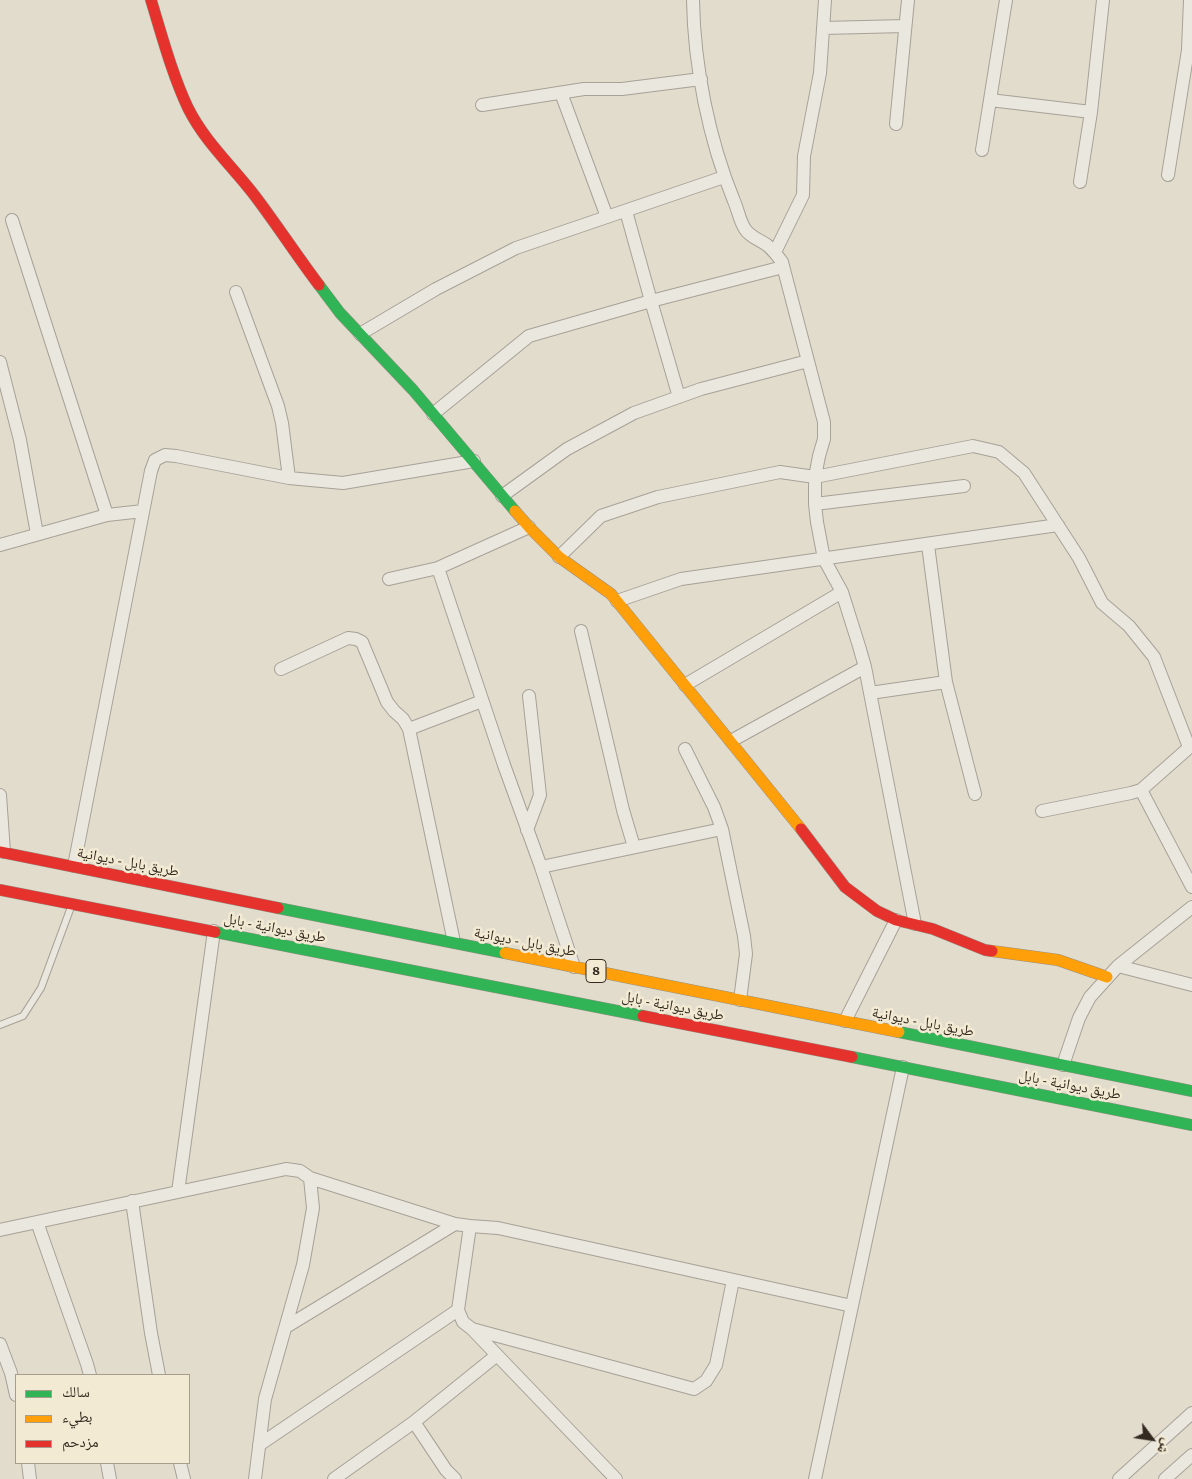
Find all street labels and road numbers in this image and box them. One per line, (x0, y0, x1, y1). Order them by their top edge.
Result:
street label: طريق بابل - ديوانية (75, 843, 181, 881)
street label: طريق ديوانية - بابل (222, 909, 328, 947)
street label: طريق بابل - ديوانية (472, 923, 578, 961)
road number: 8 (586, 959, 606, 982)
street label: طريق ديوانية - بابل (620, 987, 726, 1025)
street label: طريق بابل - ديوانية (870, 1003, 976, 1041)
street label: طريق ديوانية - بابل (1017, 1066, 1123, 1104)

